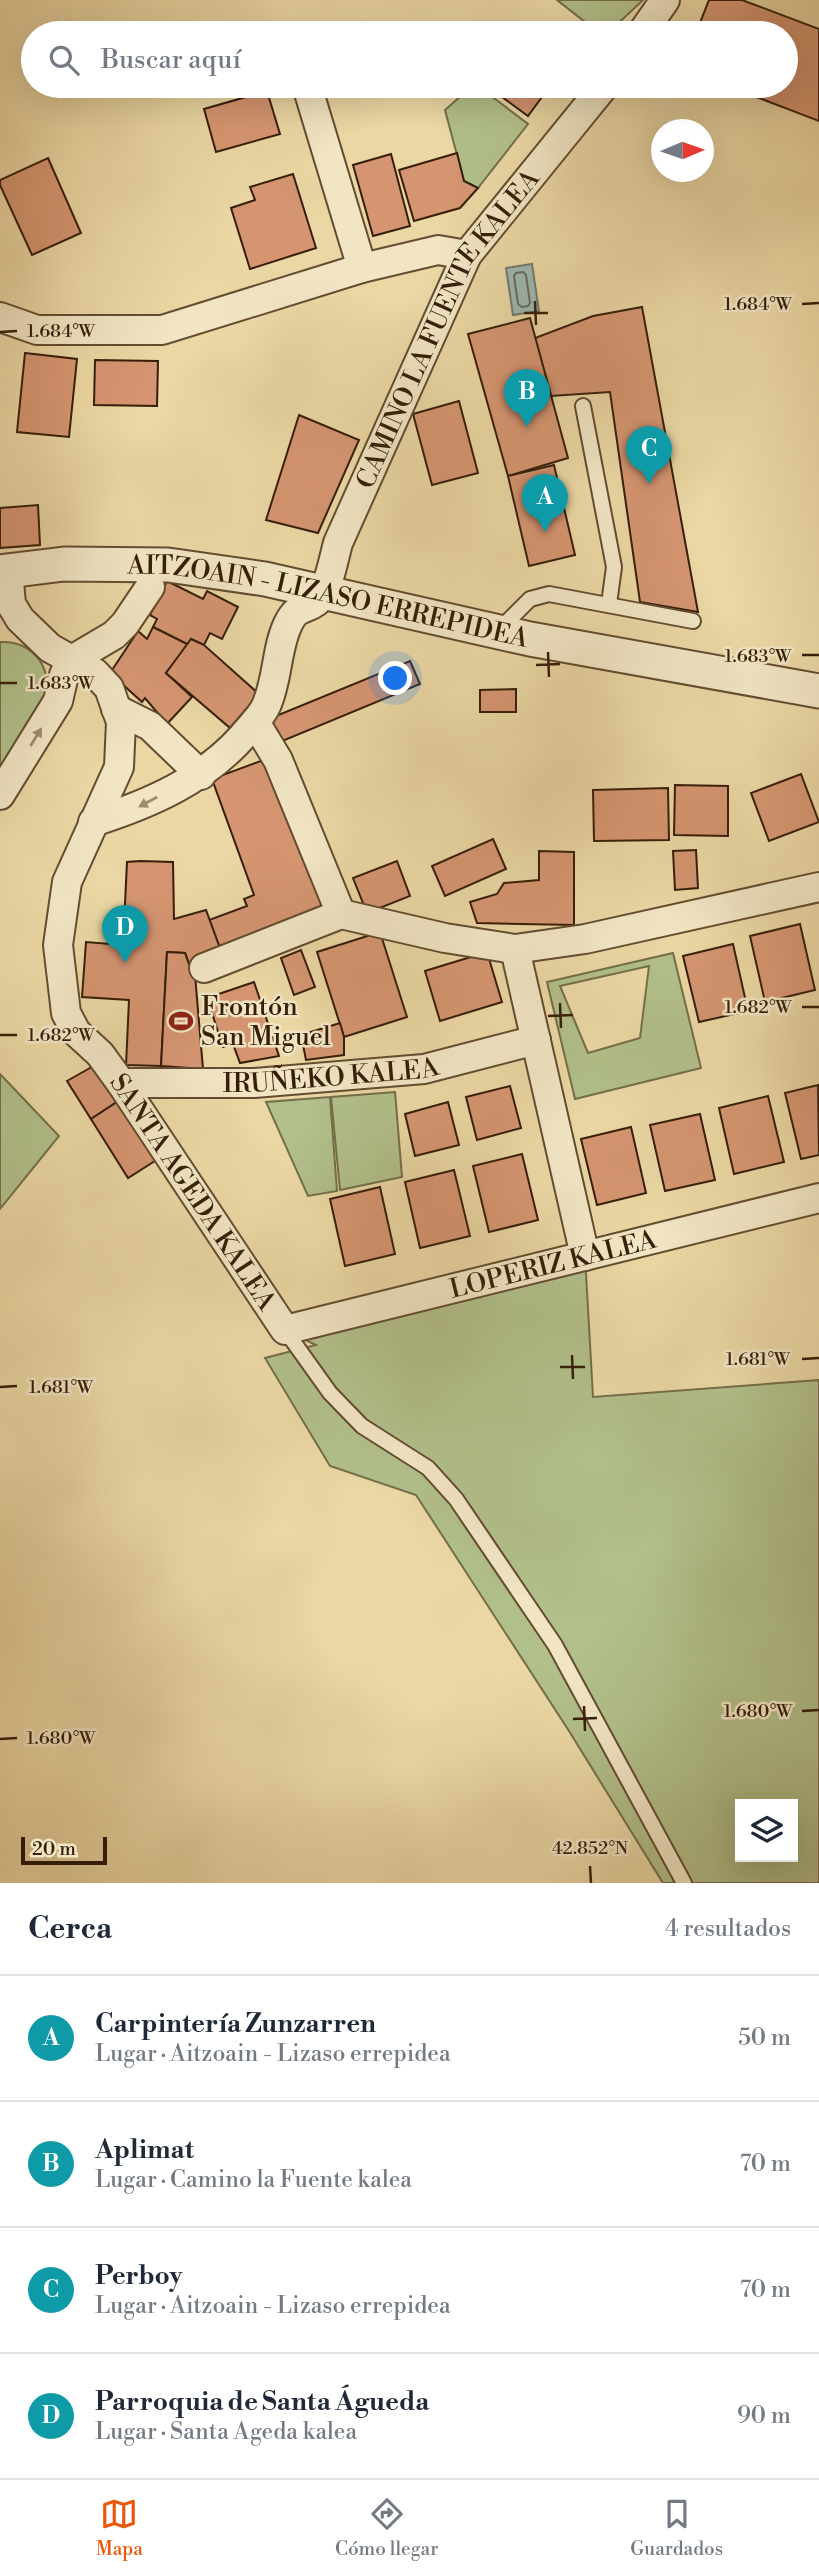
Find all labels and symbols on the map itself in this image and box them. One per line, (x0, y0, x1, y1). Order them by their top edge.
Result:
north arrow (651, 119, 714, 182)
street label: CAMINO LA FUENTE KALEA (350, 163, 547, 494)
text: 1.684°W (724, 293, 793, 316)
text: 1.684°W (27, 320, 96, 343)
pin: B (504, 369, 550, 427)
pin: C (626, 426, 672, 484)
pin: A (522, 474, 568, 532)
street label: AITZOAIN - LIZASO ERREPIDEA (126, 550, 532, 655)
text: 1.683°W (725, 645, 792, 668)
your location (378, 661, 412, 695)
text: 1.683°W (28, 672, 95, 695)
one-way arrow (30, 727, 43, 747)
one-way arrow (138, 796, 158, 807)
pin: D (102, 905, 148, 963)
place label: Frontón San Miguel (201, 991, 331, 1053)
text: 1.682°W (724, 996, 792, 1019)
sports icon: Frontón San Miguel (167, 1007, 195, 1035)
text: 1.682°W (27, 1024, 95, 1047)
street label: IRUÑEKO KALEA (223, 1051, 444, 1100)
street label: SANTA AGEDA KALEA (102, 1068, 283, 1317)
street label: LOPERIZ KALEA (446, 1224, 661, 1306)
text: 1.681°W (726, 1348, 791, 1371)
text: 1.681°W (29, 1376, 94, 1399)
text: 1.680°W (724, 1700, 793, 1723)
text: 1.680°W (27, 1727, 96, 1750)
scale bar (21, 1834, 107, 1866)
text: 42.852°N (552, 1837, 629, 1860)

